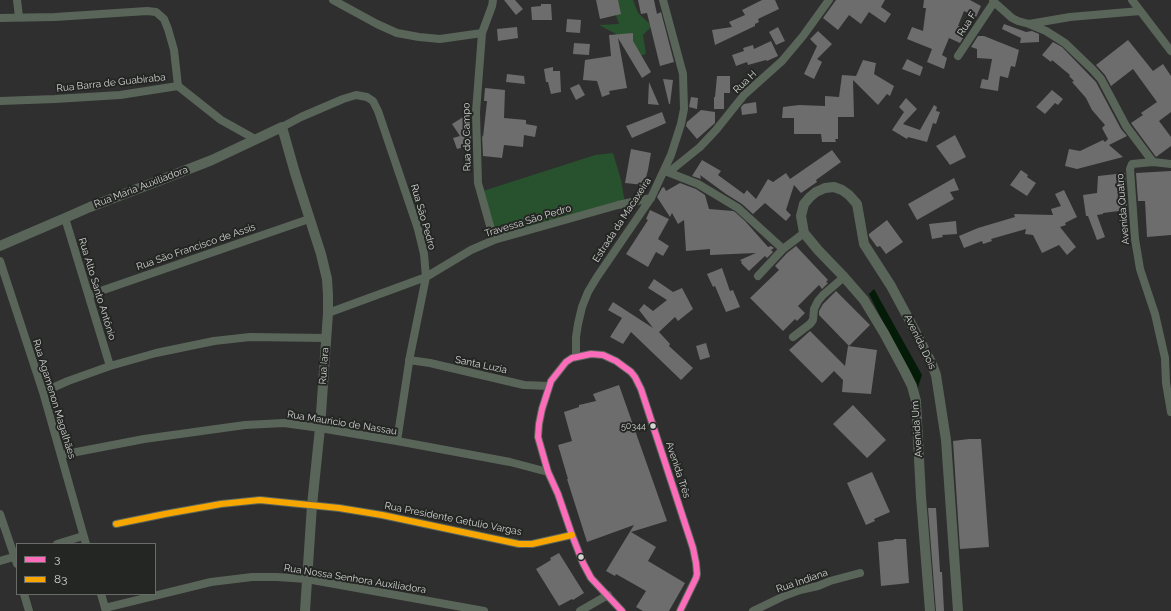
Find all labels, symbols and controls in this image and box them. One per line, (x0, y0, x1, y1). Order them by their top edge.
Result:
street label: Rua F (955, 10, 979, 38)
street label: Rua H (731, 68, 759, 96)
street label: Rua Barra de Guabiraba (56, 71, 166, 95)
street label: Rua do Campo (460, 103, 474, 171)
street label: Rua Maria Auxiliadora (92, 164, 190, 210)
street label: Avenida Quatro (1114, 173, 1132, 245)
street label: Estrada da Macaxeira (590, 175, 654, 265)
street label: Rua São Pedro (408, 183, 438, 251)
street label: Travessa São Pedro (483, 202, 573, 240)
street label: Rua São Francisco de Assis (135, 221, 257, 273)
street label: Rua Alto Santo Antônio (76, 236, 118, 342)
street label: Avenida Dois (902, 313, 938, 371)
street label: Rua Agamenon Magalhães (30, 338, 78, 460)
street label: Rua Iara (317, 347, 331, 385)
street label: Santa Luzia (454, 354, 508, 376)
street label: Avenida Um (909, 400, 925, 458)
street label: Rua Mauricio de Nassau (286, 408, 398, 438)
place label: 50344 (621, 421, 646, 431)
marker: 50344 (648, 421, 658, 431)
street label: Avenida Três (663, 440, 693, 500)
street label: Rua Presidente Getulio Vargas (383, 500, 523, 538)
legend (16, 543, 156, 595)
text: 3 (54, 552, 60, 566)
unlabelled marker (576, 552, 586, 562)
street label: Rua Nossa Senhora Auxiliadora (283, 562, 427, 596)
street label: Rua Indiana (775, 567, 829, 595)
text: 83 (54, 572, 68, 586)

